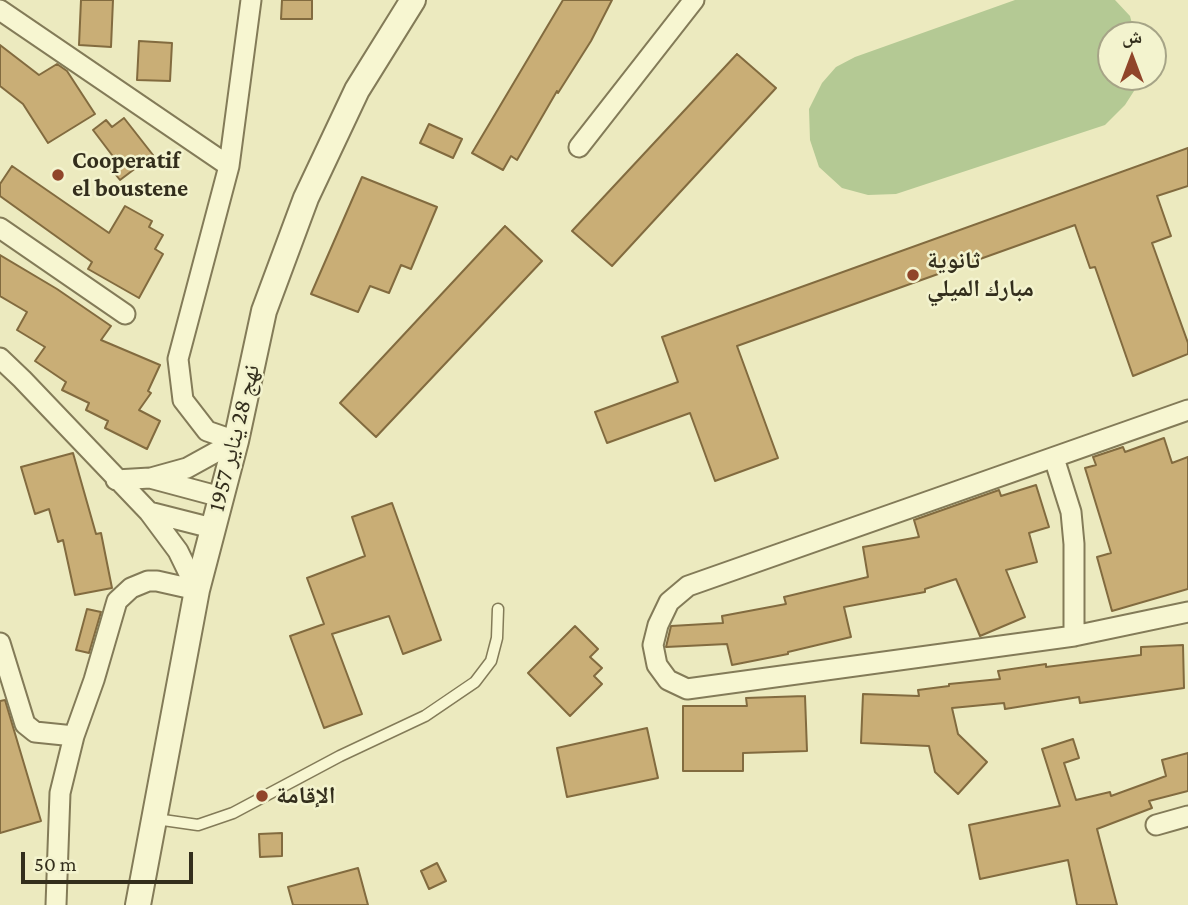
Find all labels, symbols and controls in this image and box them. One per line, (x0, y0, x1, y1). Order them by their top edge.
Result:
north arrow (1097, 21, 1167, 91)
text: ش (1122, 26, 1142, 47)
place label: Cooperatif el boustene (72, 147, 188, 203)
marker: Cooperatif el boustene (50, 167, 66, 183)
place label: ثانوية مبارك الميلي (927, 247, 1034, 303)
marker: ثانوية مبارك الميلي (905, 267, 921, 283)
street label: نهج 28 يناير 1957 (202, 362, 266, 514)
place label: الإقامة (276, 782, 336, 810)
marker: الإقامة (254, 788, 270, 804)
scale bar (24, 838, 196, 882)
text: 50 m (34, 852, 77, 876)

